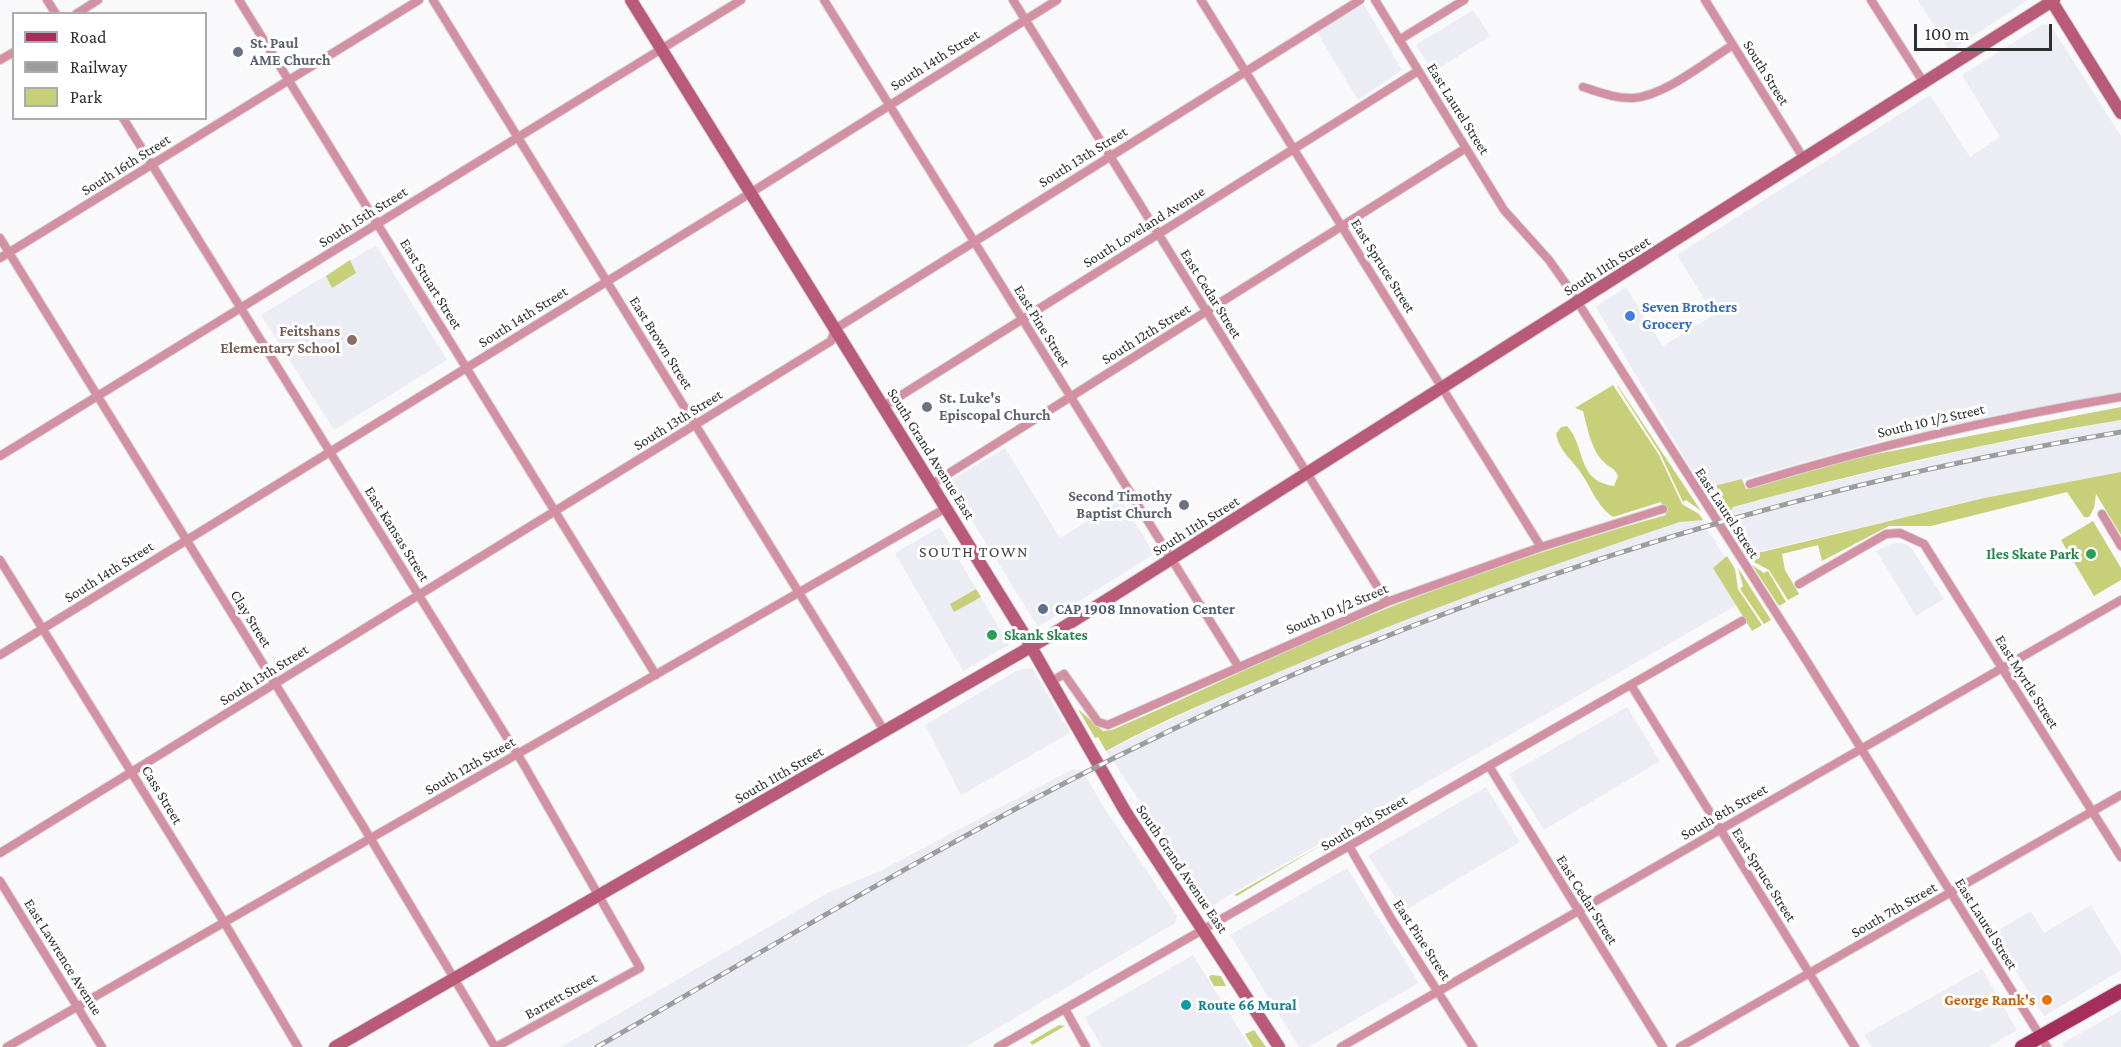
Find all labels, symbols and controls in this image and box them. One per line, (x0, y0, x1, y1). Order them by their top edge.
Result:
legend (12, 12, 207, 120)
scale bar (1917, 12, 2055, 50)
text: 100 m (1925, 24, 1969, 44)
street label: South 14th Street (887, 25, 983, 95)
text: Road (70, 27, 107, 47)
place label: St. Paul AME Church (250, 34, 330, 69)
street label: South Street (1739, 37, 1793, 109)
marker: St. Paul AME Church (231, 45, 245, 59)
text: Railway (70, 57, 127, 77)
street label: East Laurel Street (1423, 60, 1493, 158)
text: Park (70, 87, 102, 107)
street label: South 13th Street (1035, 123, 1131, 191)
street label: South 16th Street (78, 130, 174, 200)
street label: South Loveland Avenue (1080, 182, 1208, 272)
street label: South 15th Street (315, 183, 411, 251)
street label: East Spruce Street (1347, 216, 1419, 316)
street label: South 11th Street (1560, 232, 1654, 300)
street label: East Stuart Street (396, 235, 466, 333)
street label: East Cedar Street (1176, 246, 1246, 342)
street label: South 14th Street (475, 282, 571, 352)
street label: East Pine Street (1010, 282, 1074, 370)
street label: East Brown Street (625, 293, 697, 393)
place label: Seven Brothers Grocery (1642, 298, 1737, 333)
street label: South 12th Street (1098, 300, 1194, 368)
marker: Seven Brothers Grocery (1623, 309, 1637, 323)
place label: Feitshans Elementary School (220, 322, 340, 357)
marker: Feitshans Elementary School (345, 333, 359, 347)
street label: South Grand Avenue East (883, 385, 979, 523)
street label: South 13th Street (630, 386, 726, 454)
place label: St. Luke's Episcopal Church (939, 389, 1051, 424)
marker: St. Luke's Episcopal Church (920, 400, 934, 414)
street label: South 10 1/2 Street (1876, 400, 1986, 442)
street label: East Laurel Street (1691, 464, 1763, 562)
street label: East Kansas Street (361, 483, 433, 585)
place label: Second Timothy Baptist Church (1068, 487, 1172, 522)
street label: South 11th Street (1149, 492, 1243, 560)
marker: Second Timothy Baptist Church (1177, 498, 1191, 512)
street label: South 14th Street (61, 537, 157, 607)
district label: SOUTH TOWN (919, 542, 1029, 562)
place label: Iles Skate Park (1986, 545, 2079, 563)
marker: Iles Skate Park (2084, 547, 2098, 561)
street label: South 10 1/2 Street (1283, 579, 1391, 639)
street label: Clay Street (226, 587, 276, 651)
place label: CAP 1908 Innovation Center (1055, 600, 1235, 618)
marker: CAP 1908 Innovation Center (1036, 602, 1050, 616)
place label: Skank Skates (1004, 626, 1088, 644)
marker: Skank Skates (985, 628, 999, 642)
street label: East Myrtle Street (1991, 632, 2063, 732)
street label: South 13th Street (216, 641, 312, 709)
street label: South 12th Street (422, 733, 518, 799)
street label: South 11th Street (732, 742, 826, 808)
street label: Cass Street (137, 762, 187, 828)
street label: South 8th Street (1677, 780, 1771, 844)
street label: South 9th Street (1318, 791, 1410, 855)
street label: South Grand Avenue East (1132, 801, 1232, 937)
street label: East Spruce Street (1728, 825, 1800, 925)
street label: East Cedar Street (1552, 852, 1622, 948)
street label: East Laurel Street (1951, 875, 2021, 973)
street label: South 7th Street (1848, 878, 1940, 942)
street label: East Lawrence Avenue (20, 896, 106, 1018)
street label: East Pine Street (1389, 896, 1455, 984)
street label: Barrett Street (522, 969, 600, 1023)
place label: George Rank's (1944, 991, 2035, 1009)
marker: George Rank's (2040, 993, 2054, 1007)
place label: Route 66 Mural (1198, 996, 1297, 1014)
marker: Route 66 Mural (1179, 998, 1193, 1012)

